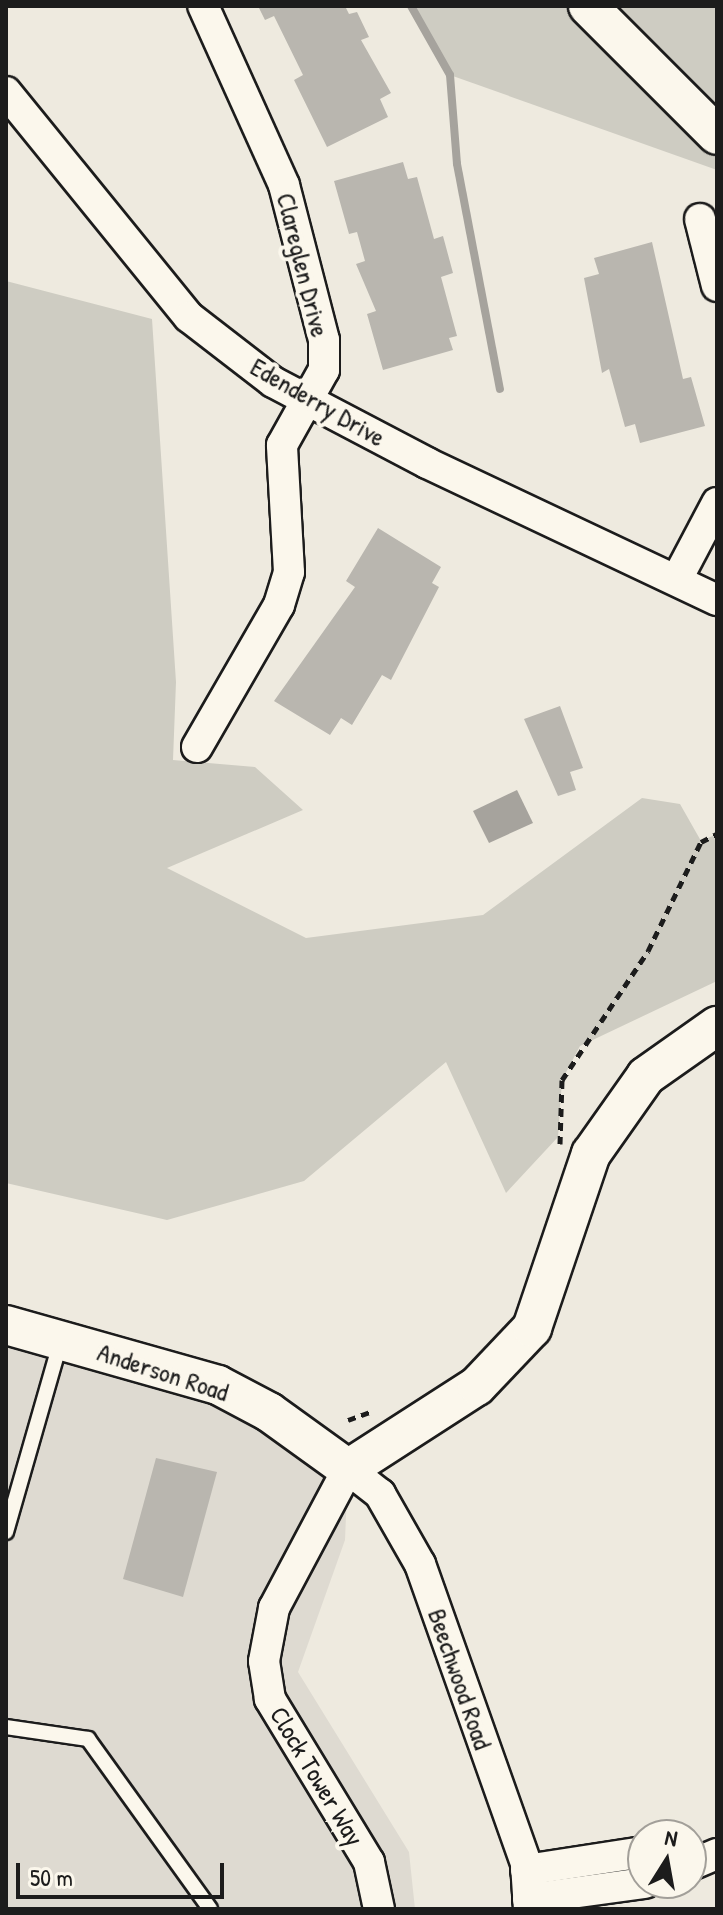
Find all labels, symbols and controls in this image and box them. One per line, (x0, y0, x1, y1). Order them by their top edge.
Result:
street label: Clareglen Drive (270, 190, 336, 340)
street label: Edenderry Drive (245, 351, 391, 453)
street label: Anderson Road (94, 1336, 232, 1408)
street label: Beechwood Road (421, 1605, 499, 1753)
street label: Clock Tower Way (263, 1701, 371, 1851)
north arrow (627, 1819, 707, 1899)
text: N (663, 1822, 680, 1853)
scale bar (20, 1847, 228, 1897)
text: 50 m (30, 1861, 73, 1893)

